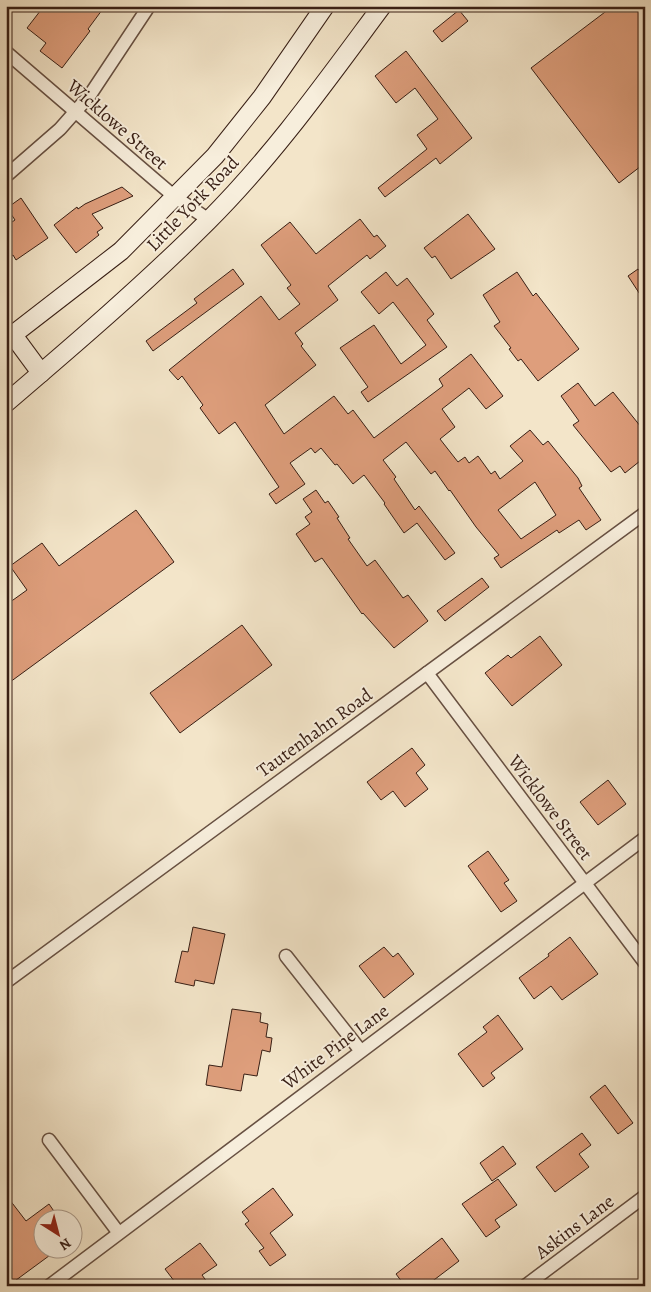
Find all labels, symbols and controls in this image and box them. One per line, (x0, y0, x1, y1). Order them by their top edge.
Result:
street label: Wicklowe Street (61, 73, 173, 176)
street label: Little York Road (141, 150, 245, 257)
street label: Tautenhahn Road (252, 682, 378, 783)
street label: Wicklowe Street (501, 749, 598, 866)
street label: White Pine Lane (276, 998, 394, 1096)
street label: Askins Lane (529, 1189, 619, 1266)
north arrow (32, 1210, 82, 1260)
text: N (56, 1233, 75, 1255)

